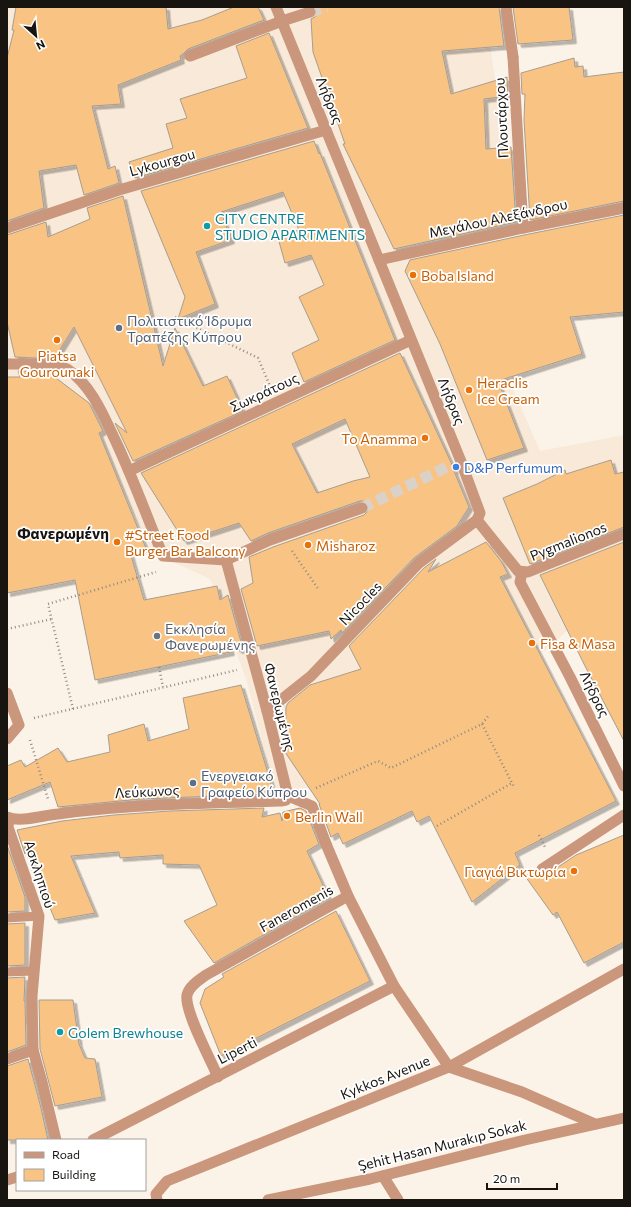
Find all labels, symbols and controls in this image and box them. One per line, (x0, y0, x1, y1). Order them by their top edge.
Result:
north arrow (16, 16, 56, 56)
text: N (34, 38, 47, 53)
street label: Λήδρας (313, 74, 347, 126)
street label: Πλουτάρχου (490, 77, 512, 159)
street label: Lykourgou (127, 145, 197, 179)
street label: Μεγάλου Αλεξάνδρου (427, 195, 569, 241)
place label: CITY CENTRE STUDIO APARTMENTS (215, 210, 365, 243)
marker: CITY CENTRE STUDIO APARTMENTS (202, 221, 212, 231)
place label: Boba Island (421, 267, 494, 284)
marker: Boba Island (408, 270, 418, 280)
place label: Πολιτιστικό Ίδρυμα Τραπέζης Κύπρου (127, 312, 252, 345)
marker: Πολιτιστικό Ίδρυμα Τραπέζης Κύπρου (114, 323, 124, 333)
marker: Piatsa Gourounaki (52, 335, 62, 345)
place label: Piatsa Gourounaki (20, 347, 94, 380)
street label: Σωκράτους (227, 369, 301, 415)
place label: Heraclis Ice Cream (477, 374, 540, 407)
street label: Λήδρας (435, 375, 469, 427)
marker: Heraclis Ice Cream (464, 385, 474, 395)
place label: To Anamma (341, 430, 417, 447)
marker: To Anamma (420, 433, 430, 443)
place label: D&P Perfumum (464, 459, 563, 476)
marker: D&P Perfumum (451, 462, 461, 472)
street label: Pygmalionos (527, 518, 609, 564)
district label: Φανερωμένη (17, 524, 109, 542)
place label: #Street Food Burger Bar Balcony (125, 526, 246, 559)
marker: #Street Food Burger Bar Balcony (112, 537, 122, 547)
place label: Misharoz (316, 537, 375, 554)
marker: Misharoz (303, 540, 313, 550)
street label: Nicocles (335, 578, 385, 628)
place label: Εκκλησία Φανερωμένης (165, 620, 255, 653)
marker: Εκκλησία Φανερωμένης (152, 631, 162, 641)
place label: Fisa & Masa (540, 635, 615, 652)
marker: Fisa & Masa (527, 638, 537, 648)
street label: Φανερωμένης (261, 661, 299, 753)
street label: Λήδρας (576, 668, 614, 720)
place label: Ενεργειακό Γραφείο Κύπρου (201, 767, 307, 800)
marker: Ενεργειακό Γραφείο Κύπρου (188, 778, 198, 788)
street label: Λεύκωνος (114, 781, 180, 801)
place label: Berlin Wall (295, 808, 363, 825)
marker: Berlin Wall (282, 811, 292, 821)
street label: Ασκληπιού (21, 838, 59, 910)
place label: Γιαγιά Βικτωρία (464, 863, 566, 880)
marker: Γιαγιά Βικτωρία (569, 866, 579, 876)
street label: Faneromenis (256, 881, 336, 935)
place label: Golem Brewhouse (68, 1024, 183, 1041)
marker: Golem Brewhouse (55, 1027, 65, 1037)
street label: Liperti (214, 1033, 260, 1067)
street label: Kykkos Avenue (338, 1051, 432, 1103)
street label: Şehit Hasan Murakıp Sokak (356, 1116, 528, 1174)
legend (16, 1139, 146, 1191)
text: Road (52, 1147, 80, 1161)
scale bar (487, 1165, 557, 1191)
text: Building (52, 1167, 96, 1181)
text: 20 m (493, 1171, 520, 1185)

